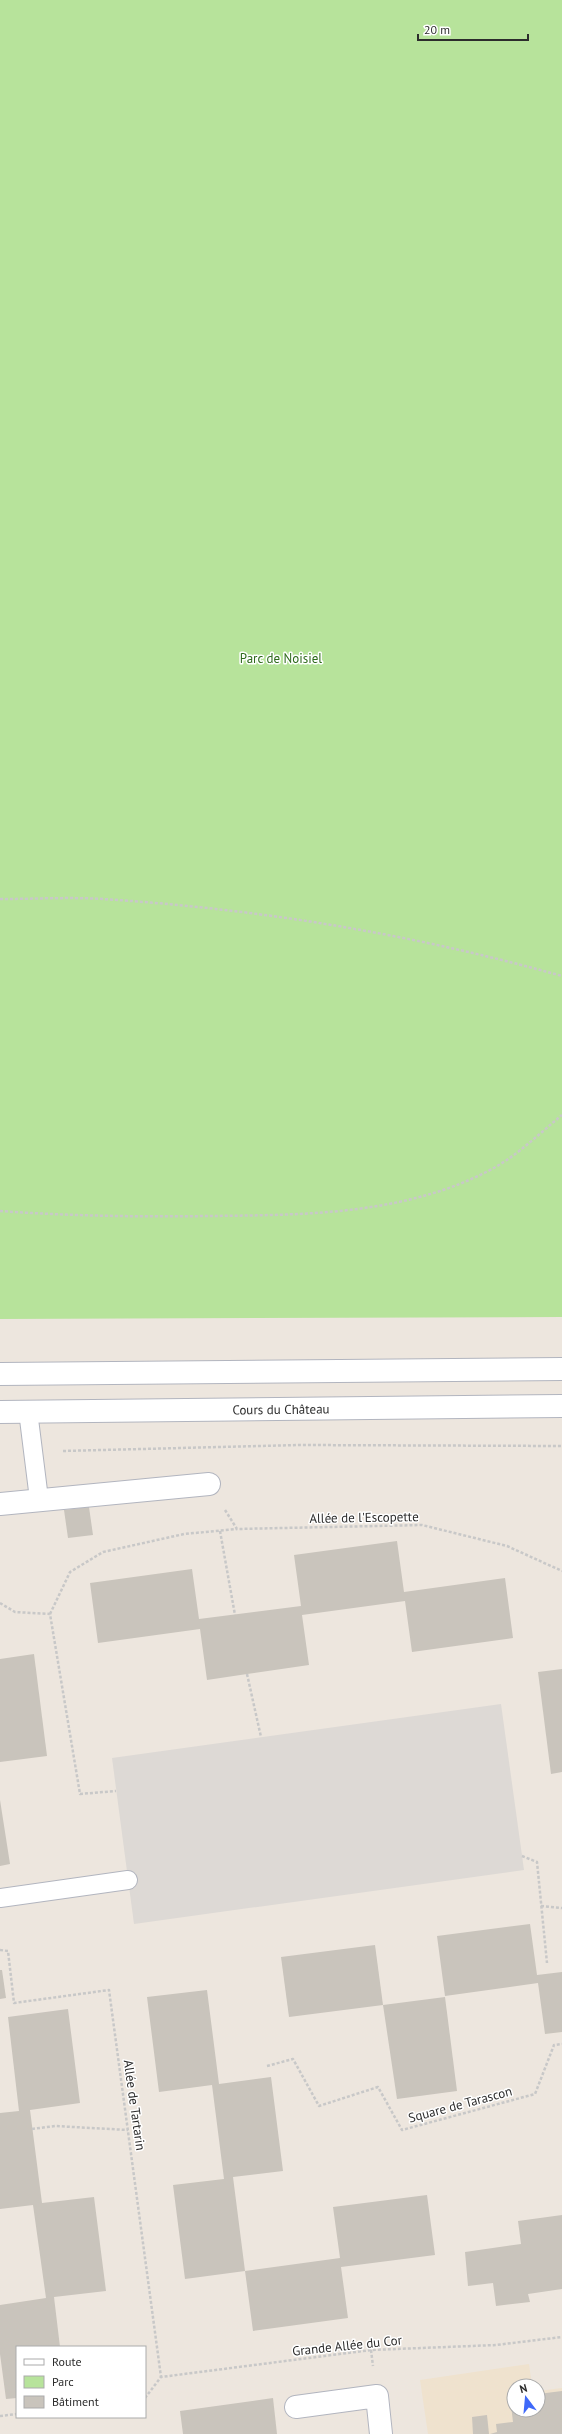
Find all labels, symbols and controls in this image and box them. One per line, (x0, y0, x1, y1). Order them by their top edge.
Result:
scale bar (418, 16, 528, 42)
text: 20 m (424, 22, 450, 37)
park label: Parc de Noisiel (240, 650, 322, 667)
street label: Cours du Château (232, 1400, 330, 1419)
street label: Allée de l'Escopette (309, 1508, 419, 1527)
street label: Allée de Tartarin (120, 2059, 149, 2152)
street label: Square de Tarascon (406, 2082, 514, 2127)
street label: Grande Allée du Cor (291, 2331, 403, 2360)
legend (16, 2346, 146, 2418)
text: Route (52, 2354, 82, 2369)
text: Parc (52, 2374, 74, 2389)
north arrow (506, 2378, 546, 2418)
text: N (518, 2381, 529, 2396)
text: Bâtiment (52, 2394, 99, 2409)

